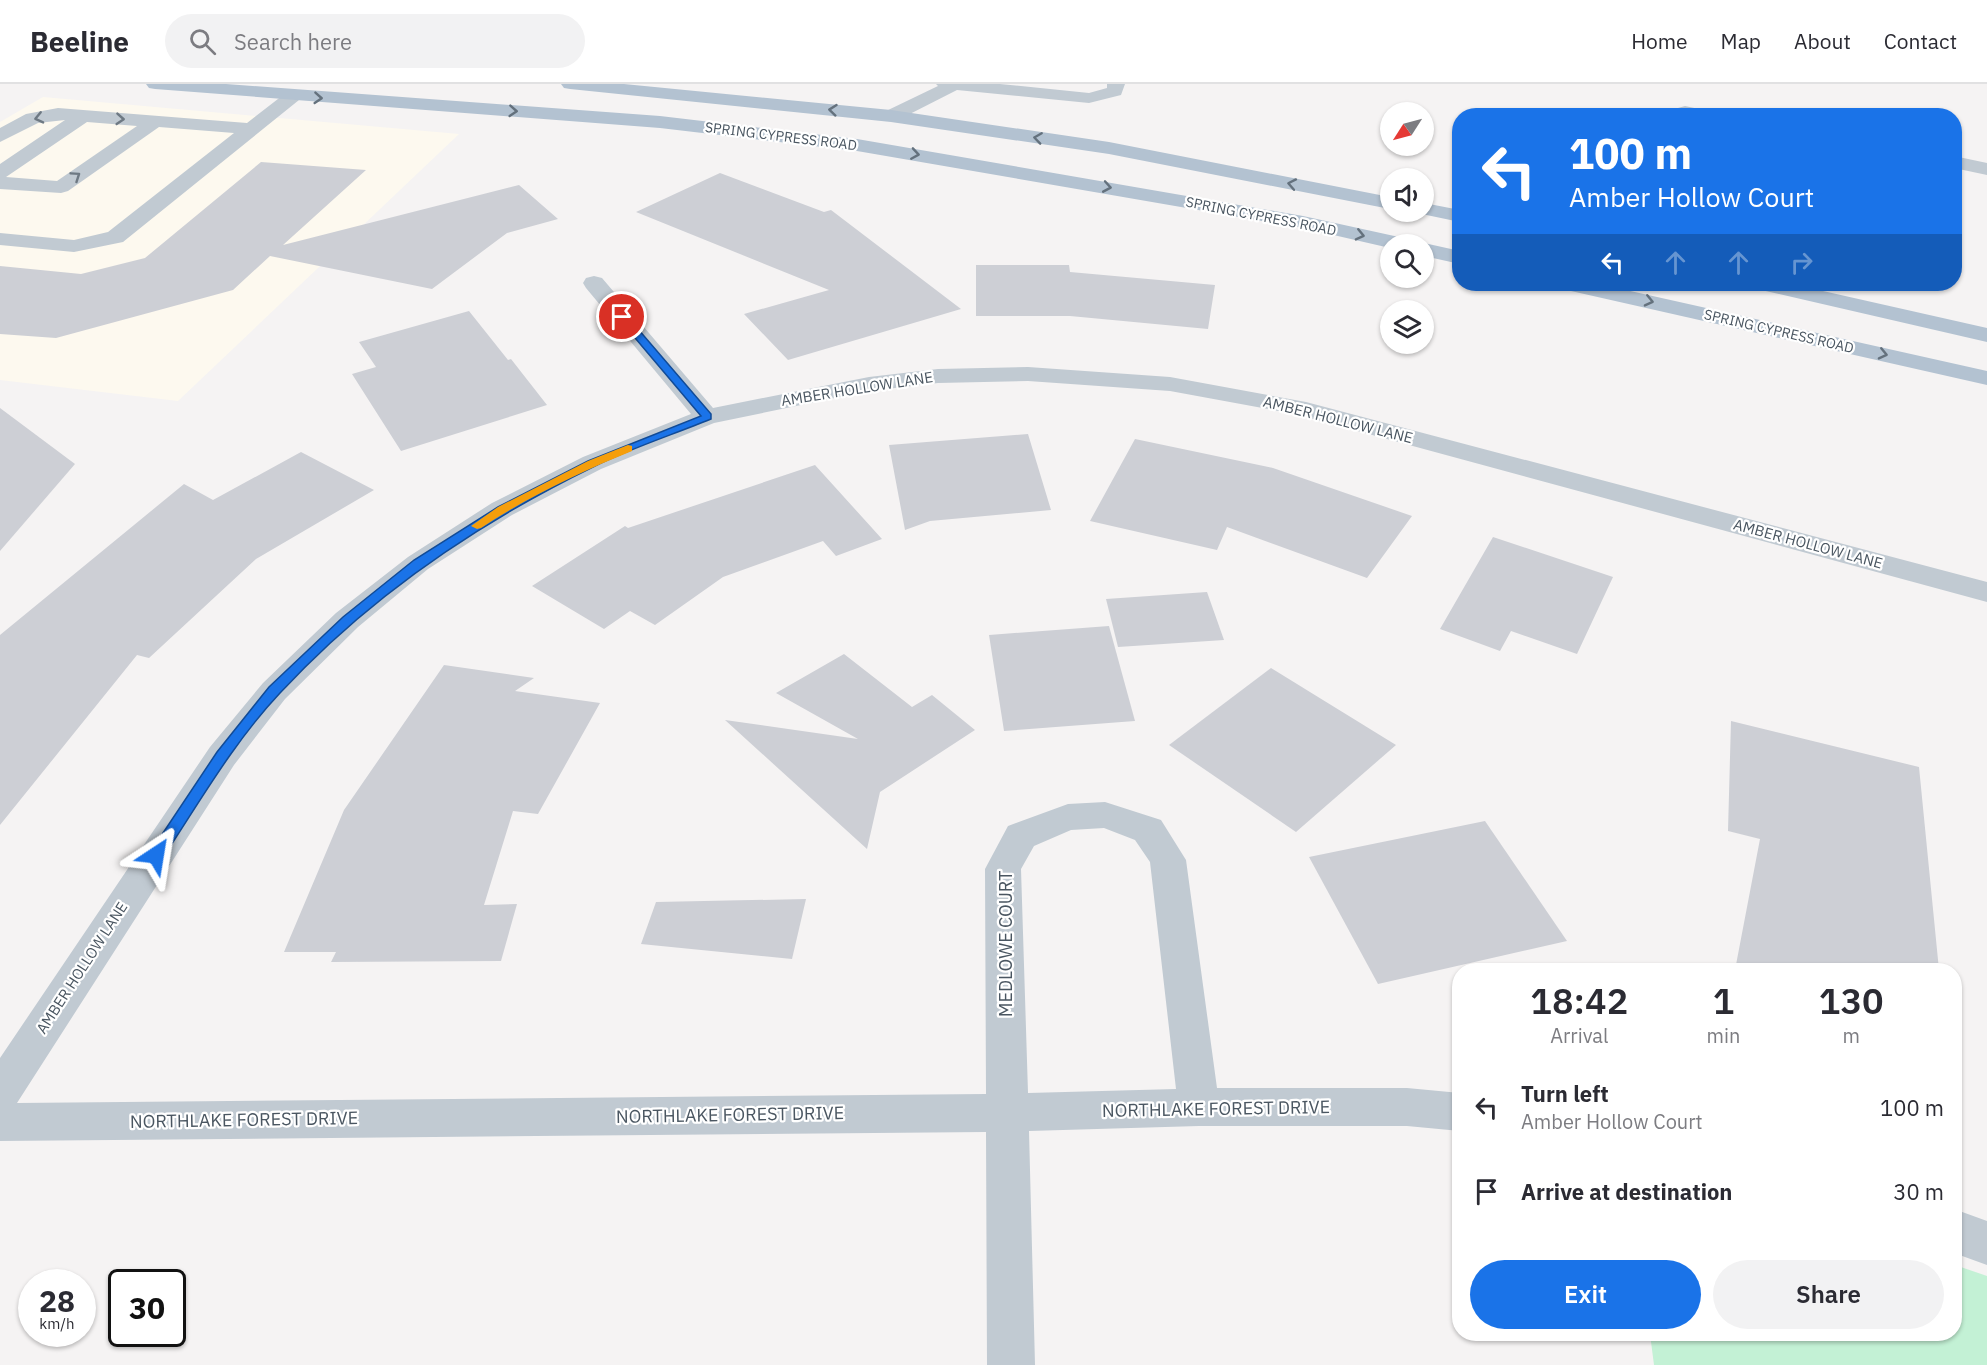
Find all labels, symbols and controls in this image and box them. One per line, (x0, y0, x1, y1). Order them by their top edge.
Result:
search box (165, 14, 585, 68)
text: Beeline (30, 23, 129, 60)
icon: search (186, 25, 219, 58)
text: Search here (234, 27, 352, 56)
text: Home (1631, 27, 1688, 55)
text: Map (1721, 27, 1761, 55)
text: About (1794, 27, 1851, 55)
text: Contact (1884, 27, 1957, 55)
one-way arrow (314, 91, 323, 104)
north arrow (1380, 102, 1434, 156)
map controls (1380, 102, 1434, 354)
one-way arrow (829, 104, 838, 117)
one-way arrow (508, 105, 517, 118)
one-way arrow (35, 111, 45, 124)
one-way arrow (115, 112, 124, 125)
street label: SPRING CYPRESS ROAD (704, 118, 858, 154)
text: 100 m (1569, 126, 1692, 181)
one-way arrow (1033, 132, 1043, 144)
icon: left (1470, 132, 1548, 210)
one-way arrow (910, 148, 919, 160)
button: sound (1380, 168, 1434, 222)
one-way arrow (69, 172, 80, 183)
one-way arrow (1287, 178, 1297, 191)
text: Amber Hollow Court (1569, 179, 1814, 214)
one-way arrow (1101, 180, 1111, 193)
street label: SPRING CYPRESS ROAD (1184, 193, 1338, 239)
one-way arrow (1355, 228, 1365, 241)
button: search (1380, 234, 1434, 288)
icon: left (1596, 246, 1629, 279)
icon: ahead (1659, 246, 1692, 279)
icon: ahead (1722, 246, 1755, 279)
icon: right (1785, 246, 1818, 279)
pin (596, 291, 647, 342)
one-way arrow (1644, 294, 1654, 307)
icon: arrive (605, 300, 638, 333)
button: layers (1380, 300, 1434, 354)
street label: SPRING CYPRESS ROAD (1702, 305, 1856, 357)
one-way arrow (1878, 347, 1888, 360)
street label: AMBER HOLLOW LANE (780, 367, 934, 410)
street label: AMBER HOLLOW LANE (1261, 392, 1415, 447)
street label: AMBER HOLLOW LANE (1731, 514, 1885, 573)
position arrow (124, 823, 188, 887)
street label: MEDLOWE COURT (994, 871, 1017, 1017)
street label: AMBER HOLLOW LANE (32, 898, 131, 1037)
text: 18:42 (1530, 977, 1628, 1024)
text: 1 (1713, 977, 1734, 1024)
text: 130 (1819, 977, 1884, 1024)
text: Arrival (1550, 1022, 1608, 1049)
text: min (1707, 1022, 1740, 1049)
text: m (1842, 1022, 1860, 1049)
text: Turn left (1521, 1079, 1609, 1108)
icon: left (1470, 1091, 1503, 1124)
text: 100 m (1880, 1093, 1944, 1122)
street label: NORTHLAKE FOREST DRIVE (1102, 1095, 1330, 1122)
street label: NORTHLAKE FOREST DRIVE (616, 1101, 844, 1128)
street label: NORTHLAKE FOREST DRIVE (130, 1106, 358, 1133)
text: Amber Hollow Court (1521, 1108, 1703, 1135)
icon: arrive (1470, 1175, 1503, 1208)
text: Arrive at destination (1521, 1177, 1732, 1206)
text: 30 m (1893, 1177, 1944, 1206)
button: Exit (1470, 1260, 1701, 1329)
button: Share (1713, 1260, 1944, 1329)
speed limit sign: 30 (108, 1269, 186, 1347)
text: 28 (39, 1281, 75, 1320)
text: km/h (39, 1314, 75, 1333)

